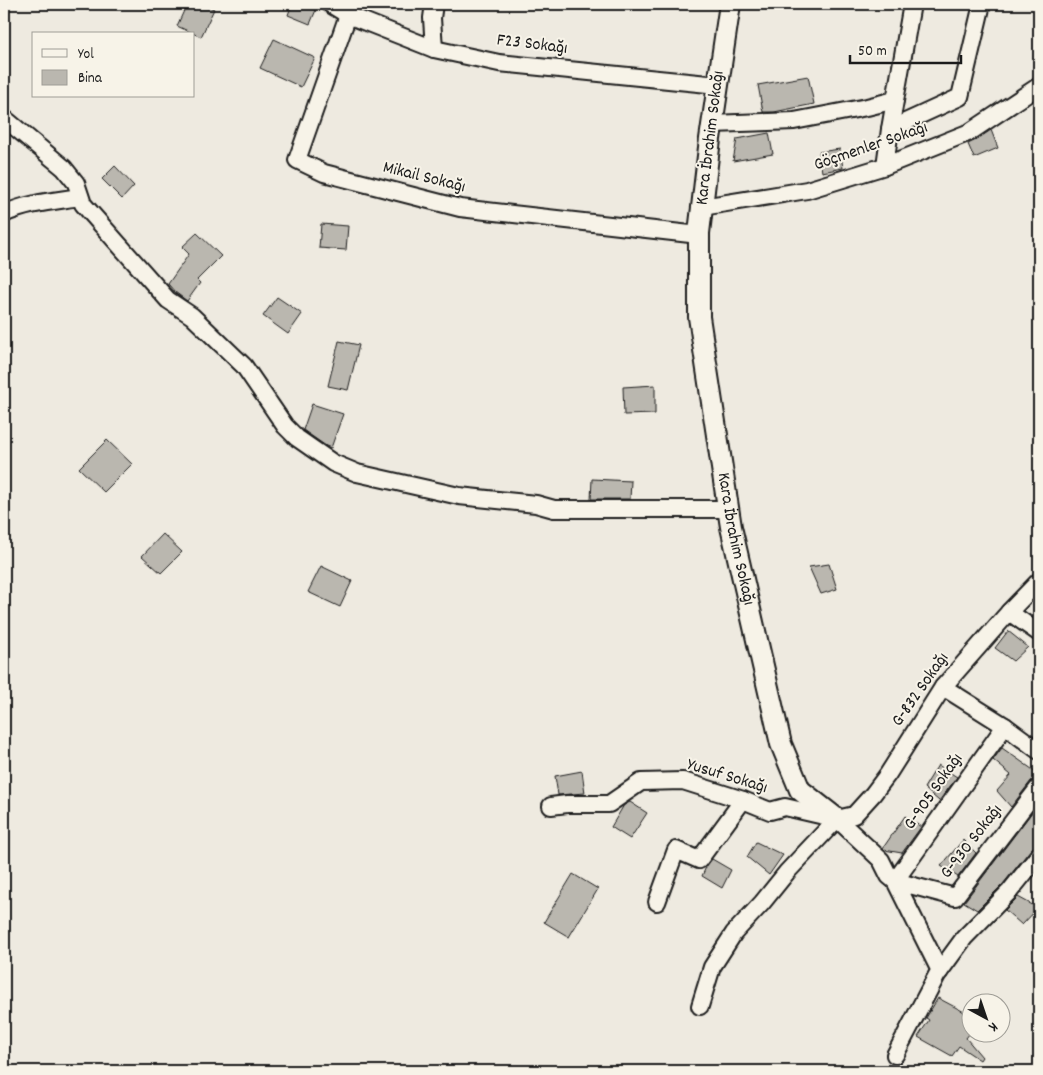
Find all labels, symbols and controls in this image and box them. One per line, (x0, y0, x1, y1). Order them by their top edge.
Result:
street label: F23 Sokağı (495, 28, 569, 62)
legend (32, 32, 195, 98)
scale bar (850, 32, 962, 64)
text: 50 m (858, 41, 887, 63)
text: Yol (78, 44, 94, 66)
text: Bina (78, 68, 103, 90)
street label: Kara İbrahim Sokağı (690, 70, 732, 206)
street label: Göçmenler Sokağı (811, 116, 931, 178)
street label: Mikail Sokağı (380, 156, 468, 200)
street label: Kara İbrahim Sokağı (710, 471, 761, 608)
street label: G-832 Sokağı (886, 648, 956, 732)
street label: G-905 Sokağı (898, 748, 970, 836)
street label: Yusuf Sokağı (684, 753, 770, 801)
street label: G-930 Sokağı (935, 799, 1009, 885)
north arrow (960, 992, 1010, 1042)
text: K (984, 1017, 1002, 1037)

